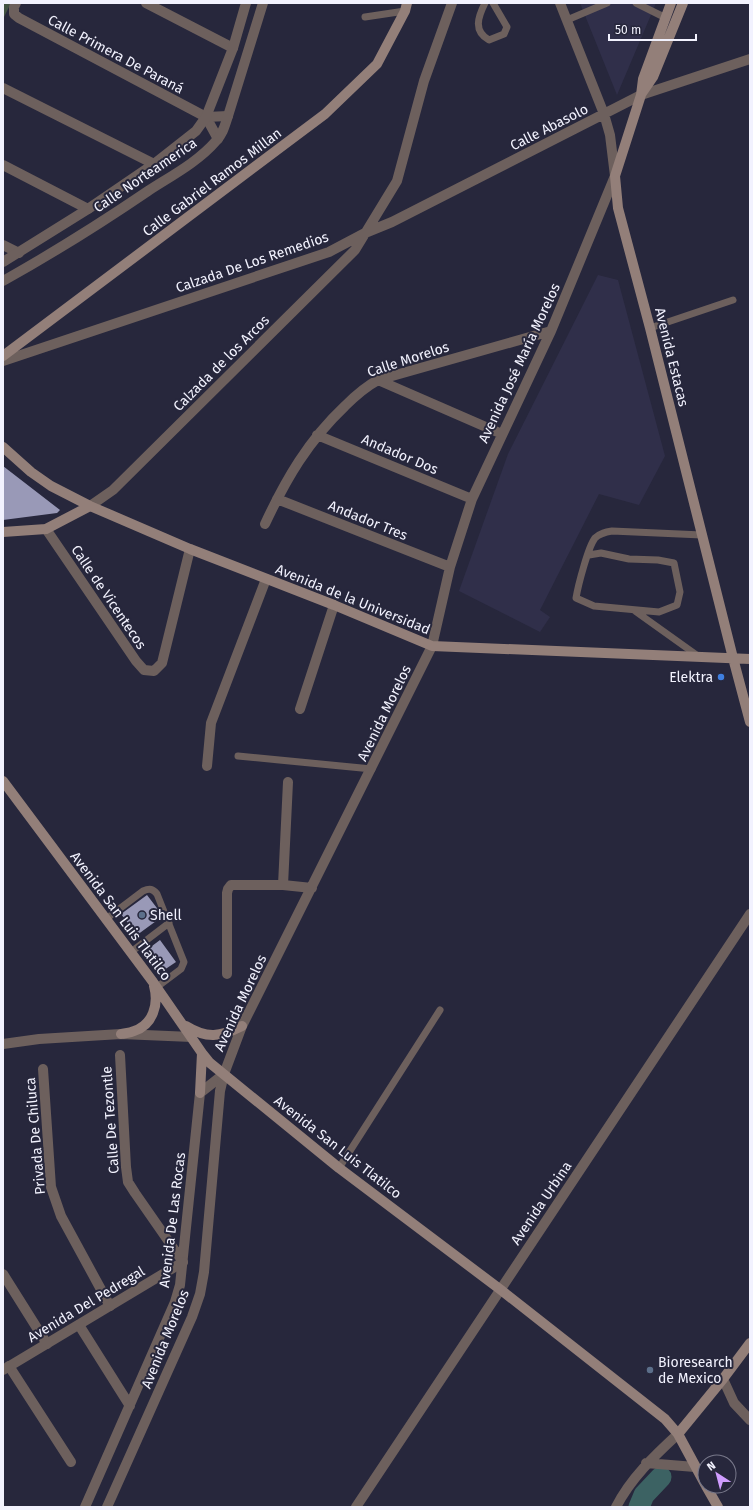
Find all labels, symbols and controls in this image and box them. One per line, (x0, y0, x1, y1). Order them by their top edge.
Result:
street label: Calle Primera De Paraná (45, 11, 187, 97)
scale bar (609, 16, 696, 42)
text: 50 m (615, 23, 641, 37)
street label: Calle Abasolo (507, 101, 591, 154)
street label: Calle Gabriel Ramos Millan (140, 125, 285, 240)
street label: Calle Norteamerica (90, 135, 200, 216)
street label: Calzada De Los Remedios (173, 228, 331, 297)
street label: Avenida José María Morelos (475, 280, 564, 446)
street label: Avenida Estacas (651, 306, 692, 409)
street label: Calzada de los Arcos (170, 311, 273, 415)
street label: Calle Morelos (365, 338, 452, 381)
street label: Andador Dos (359, 431, 441, 478)
street label: Andador Tres (326, 497, 410, 544)
street label: Calle de Vicentecos (67, 542, 150, 653)
street label: Avenida de la Universidad (273, 561, 433, 638)
street label: Avenida Morelos (354, 662, 415, 764)
place label: Elektra (669, 669, 713, 686)
marker: Elektra (716, 672, 726, 682)
street label: Avenida San Luis Tlatilco (67, 849, 175, 984)
place label: Shell (150, 907, 182, 924)
marker: Shell (137, 910, 147, 920)
street label: Avenida Morelos (211, 952, 270, 1054)
street label: Calle De Tezontle (98, 1066, 123, 1174)
street label: Privada De Chiluca (22, 1077, 49, 1195)
street label: Avenida San Luis Tlatilco (271, 1092, 405, 1202)
street label: Avenida De Las Rocas (156, 1151, 189, 1289)
street label: Avenida Urbina (507, 1158, 576, 1248)
street label: Avenida Del Pedregal (25, 1263, 148, 1346)
street label: Avenida Morelos (138, 1287, 193, 1391)
place label: Bioresearch de Mexico (658, 1354, 733, 1387)
marker: Bioresearch de Mexico (645, 1365, 655, 1375)
north arrow (697, 1454, 737, 1494)
text: N (705, 1459, 718, 1474)

